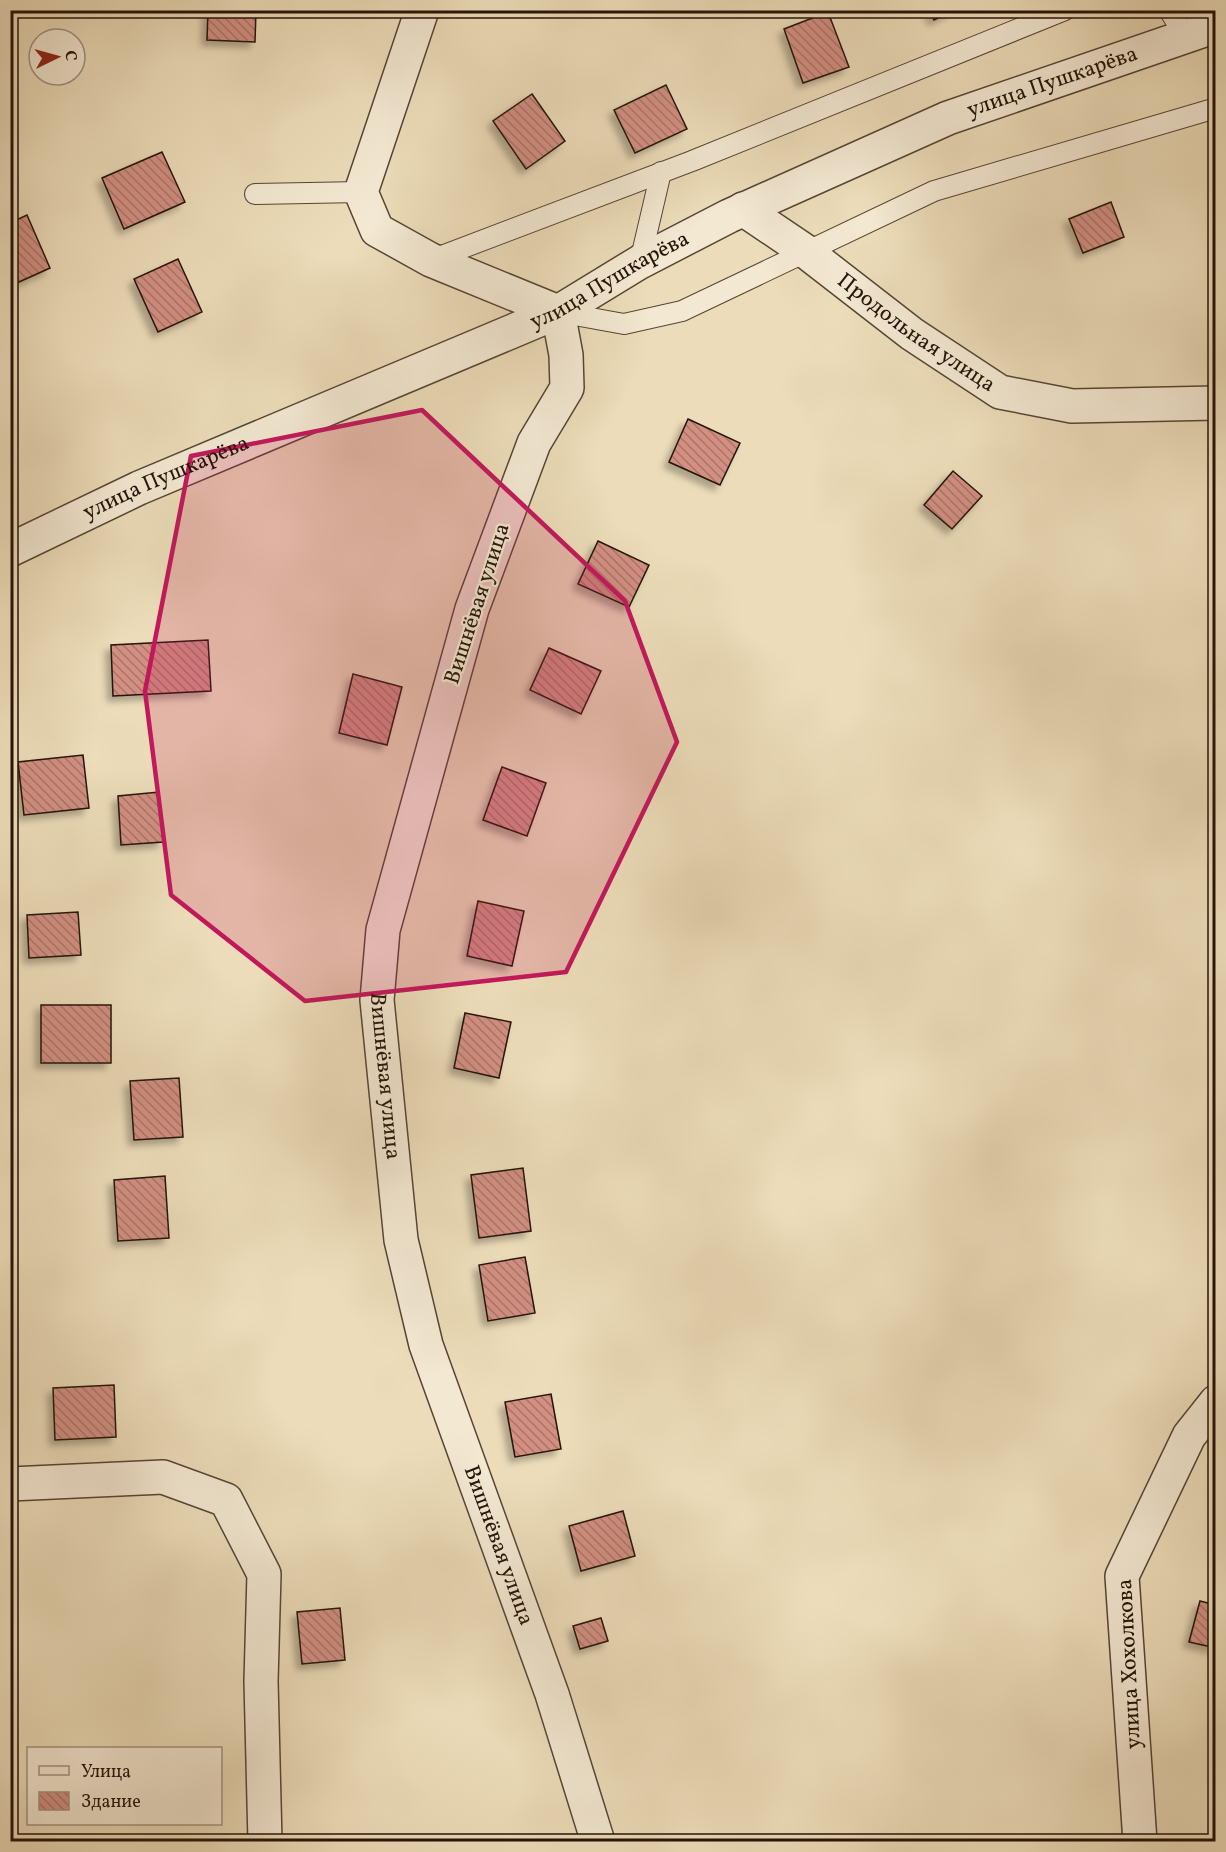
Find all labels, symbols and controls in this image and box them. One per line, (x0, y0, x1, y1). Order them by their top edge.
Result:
north arrow (27, 27, 87, 87)
street label: улица Пушкарёва (963, 39, 1142, 126)
text: С (59, 50, 81, 62)
street label: улица Пушкарёва (525, 224, 695, 338)
street label: Продольная улица (830, 266, 1001, 400)
street label: улица Пушкарёва (78, 428, 254, 528)
street label: Вишнёвая улица (437, 519, 519, 689)
street label: Вишнёвая улица (361, 991, 408, 1161)
street label: Вишнёвая улица (455, 1461, 542, 1630)
street label: улица Хохолкова (1110, 1578, 1150, 1750)
legend (27, 1747, 222, 1825)
text: Улица (81, 1760, 131, 1785)
text: Здание (81, 1790, 141, 1815)

